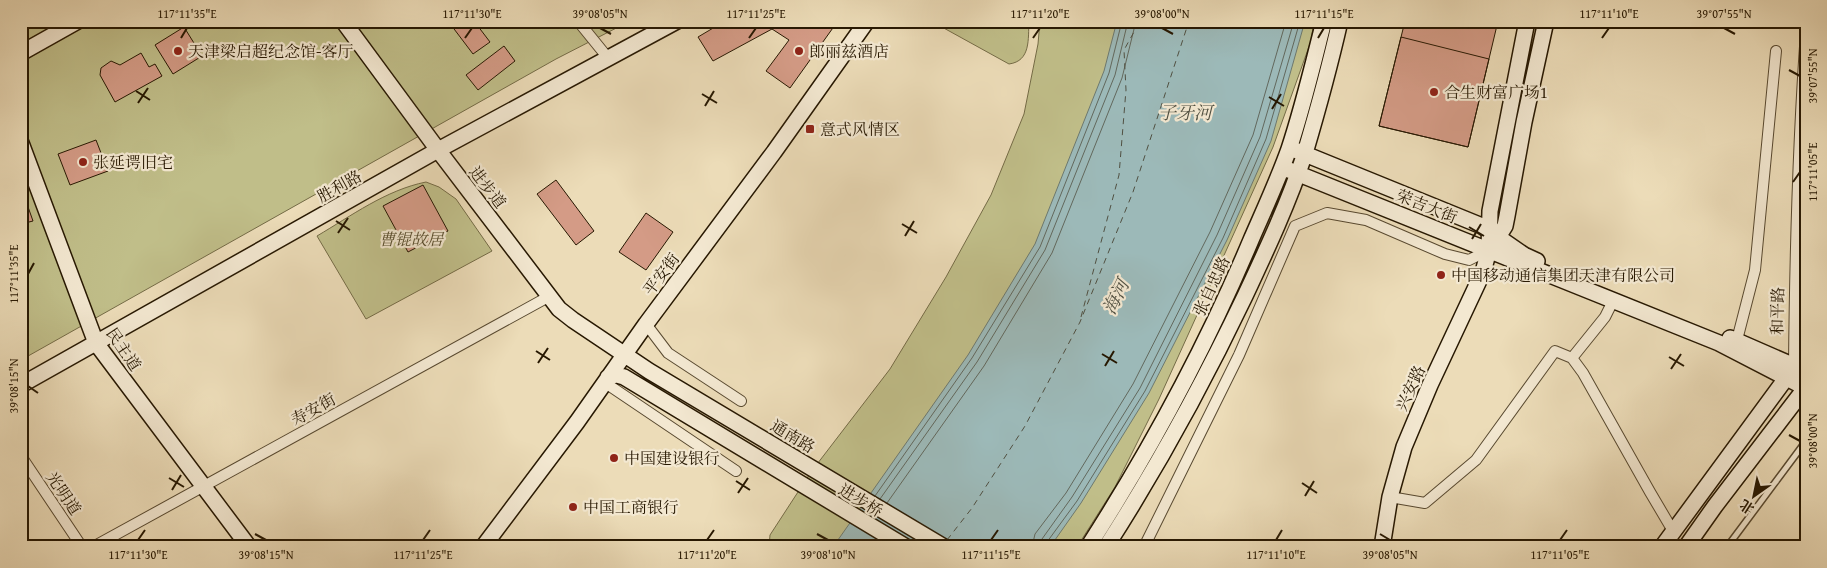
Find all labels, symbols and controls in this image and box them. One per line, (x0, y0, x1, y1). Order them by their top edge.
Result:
text: 117°11'35"E (157, 5, 217, 22)
text: 117°11'30"E (442, 5, 502, 22)
text: 39°08'05"N (572, 5, 628, 22)
text: 117°11'25"E (726, 5, 786, 22)
text: 117°11'20"E (1010, 5, 1070, 22)
text: 39°08'00"N (1134, 5, 1190, 22)
text: 117°11'15"E (1294, 5, 1354, 22)
text: 117°11'10"E (1579, 5, 1639, 22)
text: 39°07'55"N (1696, 5, 1752, 22)
place label: 天津梁启超纪念馆-客厅 (188, 39, 354, 63)
place label: 郎丽兹酒店 (809, 39, 889, 63)
marker: 天津梁启超纪念馆-客厅 (172, 45, 184, 57)
marker: 郎丽兹酒店 (793, 45, 805, 57)
text: 39°07'55"N (1804, 48, 1821, 104)
place label: 合生财富广场1 (1444, 80, 1548, 104)
marker: 合生财富广场1 (1428, 86, 1440, 98)
water label: 子牙河 (1158, 99, 1215, 126)
place label: 意式风情区 (820, 117, 900, 141)
marker: 意式风情区 (804, 123, 816, 135)
text: 117°11'05"E (1804, 142, 1821, 202)
place label: 张延谔旧宅 (93, 150, 173, 174)
marker: 张延谔旧宅 (77, 156, 89, 168)
street label: 进步道 (464, 161, 512, 213)
street label: 胜利路 (312, 164, 366, 208)
street label: 荣吉大街 (1393, 183, 1461, 229)
park label: 曹锟故居 (379, 227, 445, 251)
text: 117°11'35"E (5, 244, 22, 304)
street label: 平安街 (637, 248, 685, 300)
street label: 张自忠路 (1187, 252, 1235, 320)
place label: 中国移动通信集团天津有限公司 (1451, 263, 1675, 287)
marker: 中国移动通信集团天津有限公司 (1435, 269, 1447, 281)
water label: 海河 (1096, 272, 1137, 319)
street label: 和平路 (1765, 287, 1789, 335)
street label: 民主道 (101, 322, 147, 376)
text: 39°08'15"N (5, 358, 22, 414)
street label: 兴安路 (1389, 361, 1431, 415)
street label: 寿安街 (286, 387, 340, 431)
street label: 通南路 (766, 413, 820, 459)
text: 39°08'00"N (1804, 413, 1821, 469)
place label: 中国建设银行 (624, 446, 720, 470)
marker: 中国建设银行 (608, 452, 620, 464)
street label: 光明道 (41, 466, 87, 520)
north arrow (1730, 470, 1780, 520)
street label: 进步桥 (834, 477, 888, 523)
place label: 中国工商银行 (583, 495, 679, 519)
text: 北 (1736, 495, 1758, 519)
marker: 中国工商银行 (567, 501, 579, 513)
text: 117°11'30"E (108, 546, 168, 563)
text: 39°08'15"N (238, 546, 294, 563)
text: 117°11'25"E (393, 546, 453, 563)
text: 117°11'20"E (677, 546, 737, 563)
text: 39°08'10"N (800, 546, 856, 563)
text: 117°11'15"E (961, 546, 1021, 563)
text: 117°11'10"E (1246, 546, 1306, 563)
text: 39°08'05"N (1362, 546, 1418, 563)
text: 117°11'05"E (1530, 546, 1590, 563)

